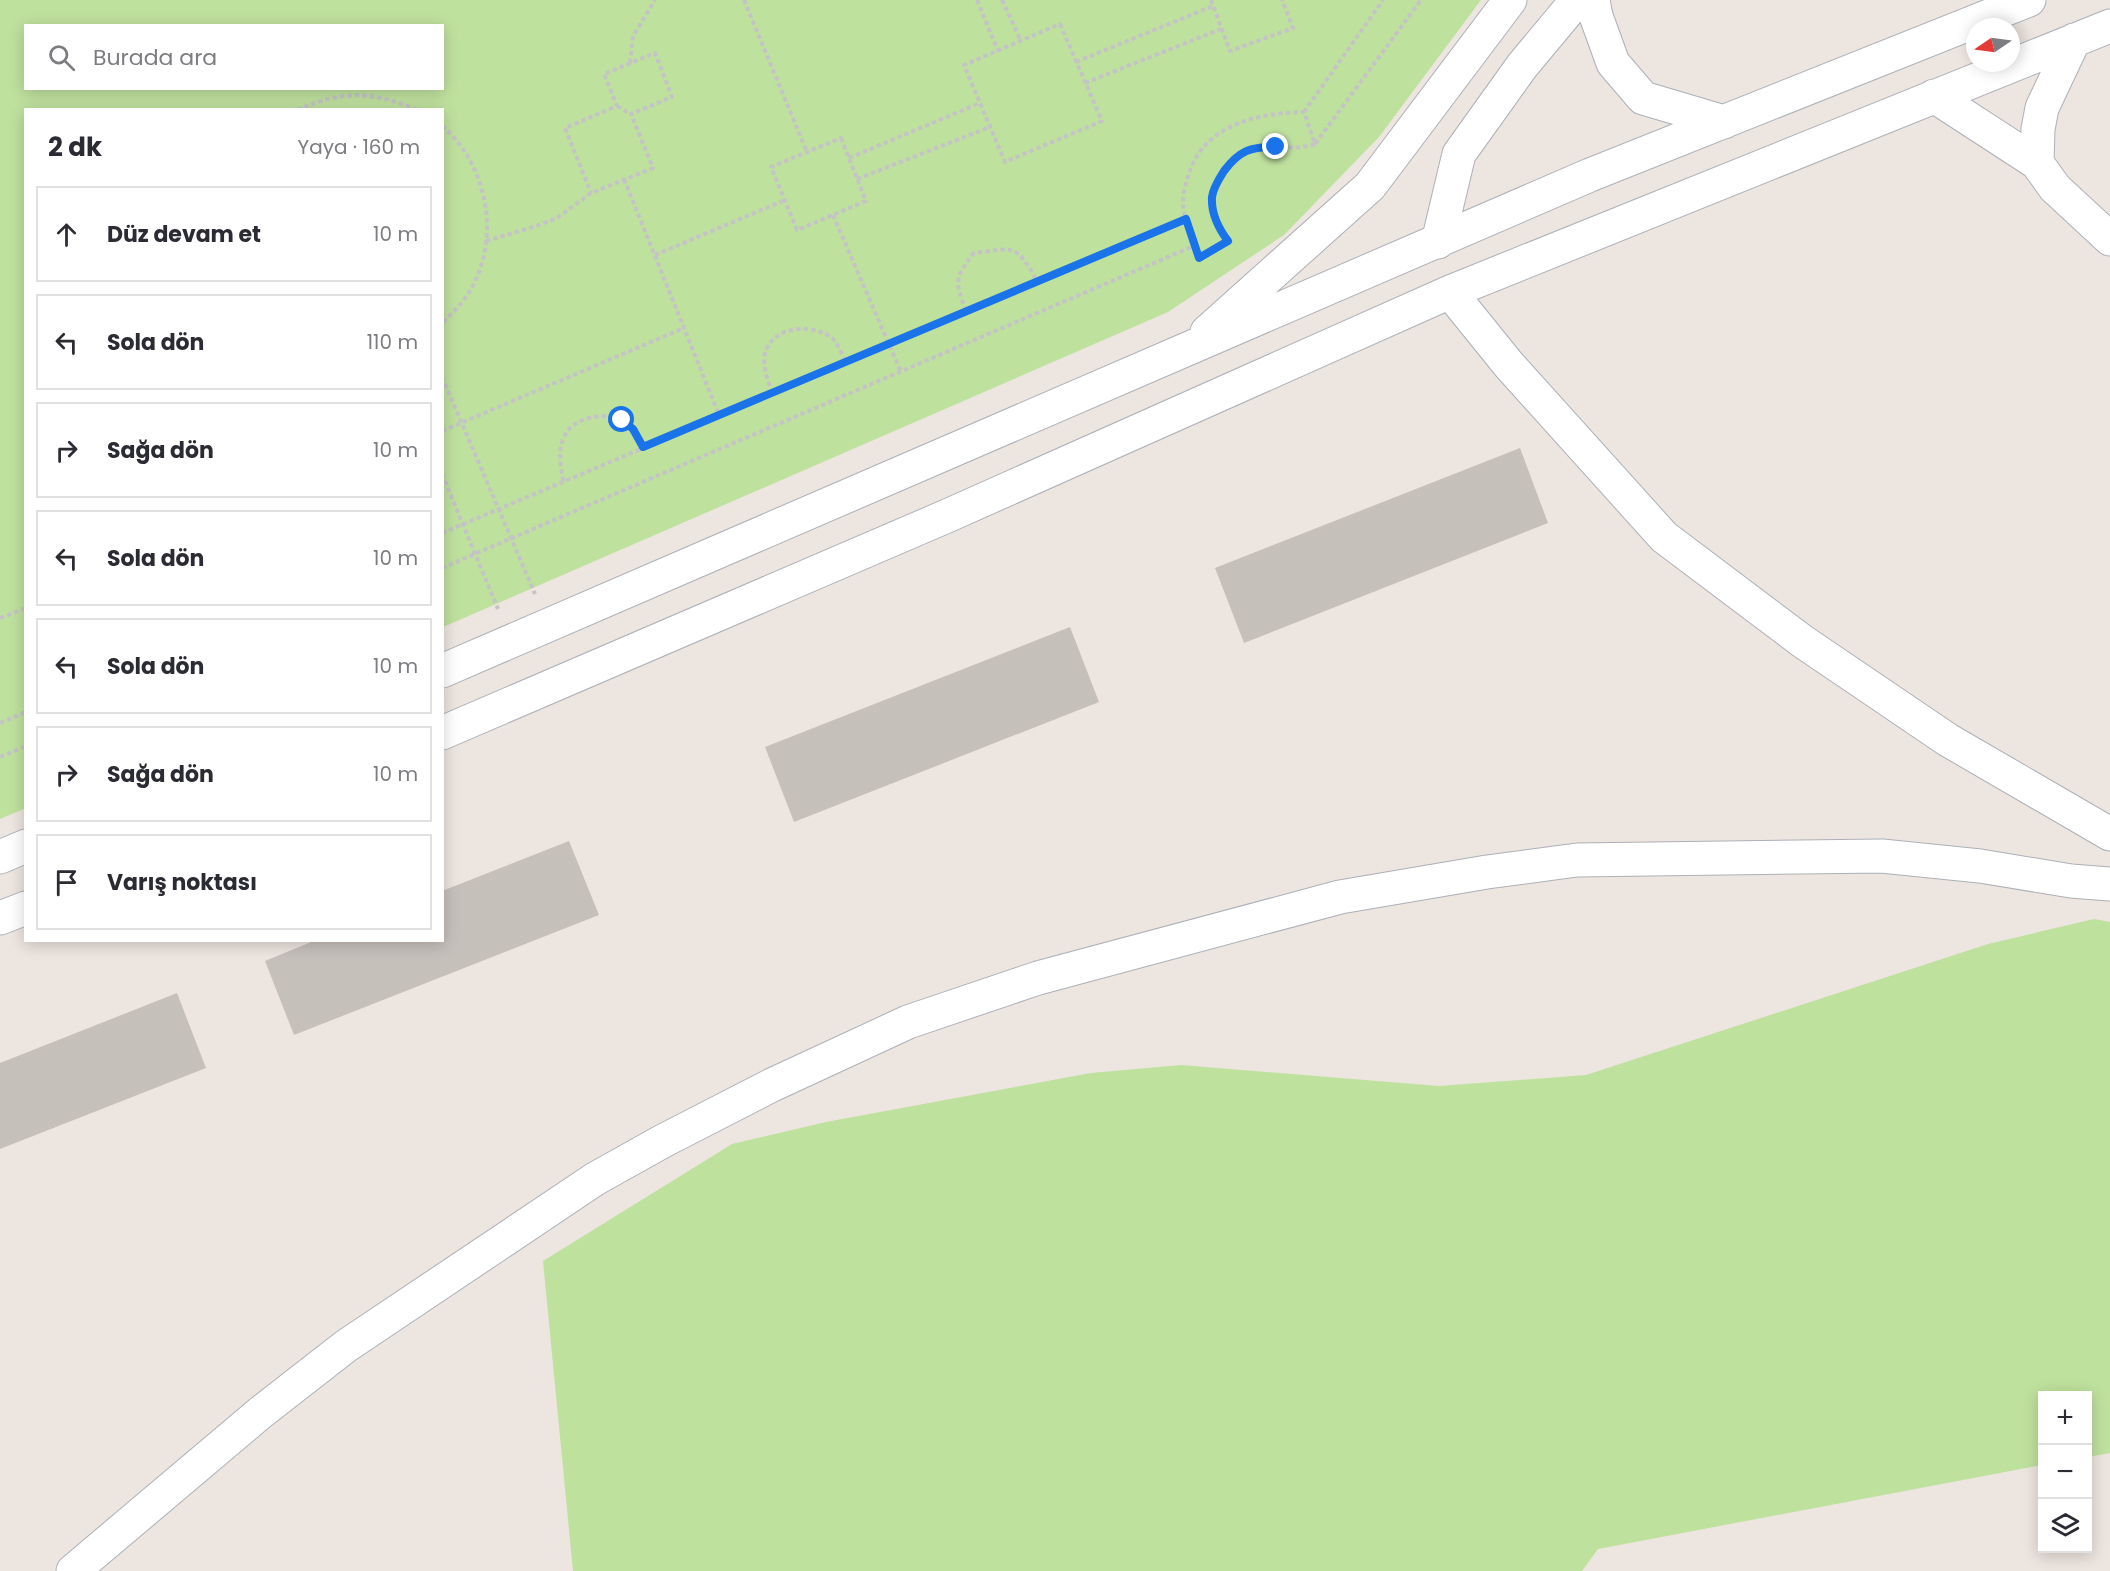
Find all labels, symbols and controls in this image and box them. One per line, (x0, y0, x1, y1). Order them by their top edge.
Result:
north arrow (1966, 18, 2020, 72)
search box (24, 24, 444, 90)
icon: search (45, 41, 78, 74)
text: Burada ara (93, 42, 217, 73)
text: 2 dk (48, 129, 102, 165)
text: Yaya · 160 m (298, 133, 420, 161)
route end (1262, 133, 1288, 159)
icon: ahead (50, 218, 83, 251)
text: Düz devam et (107, 219, 261, 250)
text: 10 m (373, 220, 418, 248)
icon: left (50, 326, 83, 359)
text: Sola dön (107, 327, 204, 358)
text: 110 m (367, 328, 418, 356)
route start (608, 406, 634, 432)
icon: right (50, 434, 83, 467)
text: Sağa dön (107, 435, 214, 466)
text: 10 m (373, 436, 418, 464)
icon: left (50, 542, 83, 575)
text: Sola dön (107, 543, 204, 574)
text: 10 m (373, 544, 418, 572)
icon: left (50, 650, 83, 683)
text: Sola dön (107, 651, 204, 682)
text: 10 m (373, 652, 418, 680)
icon: right (50, 758, 83, 791)
text: Sağa dön (107, 759, 214, 790)
text: 10 m (373, 760, 418, 788)
icon: arrive (50, 866, 83, 899)
text: Varış noktası (107, 867, 257, 898)
map controls (2038, 1391, 2092, 1553)
button: + (2038, 1391, 2092, 1445)
button: − (2038, 1445, 2092, 1499)
button: layers (2038, 1499, 2092, 1553)

